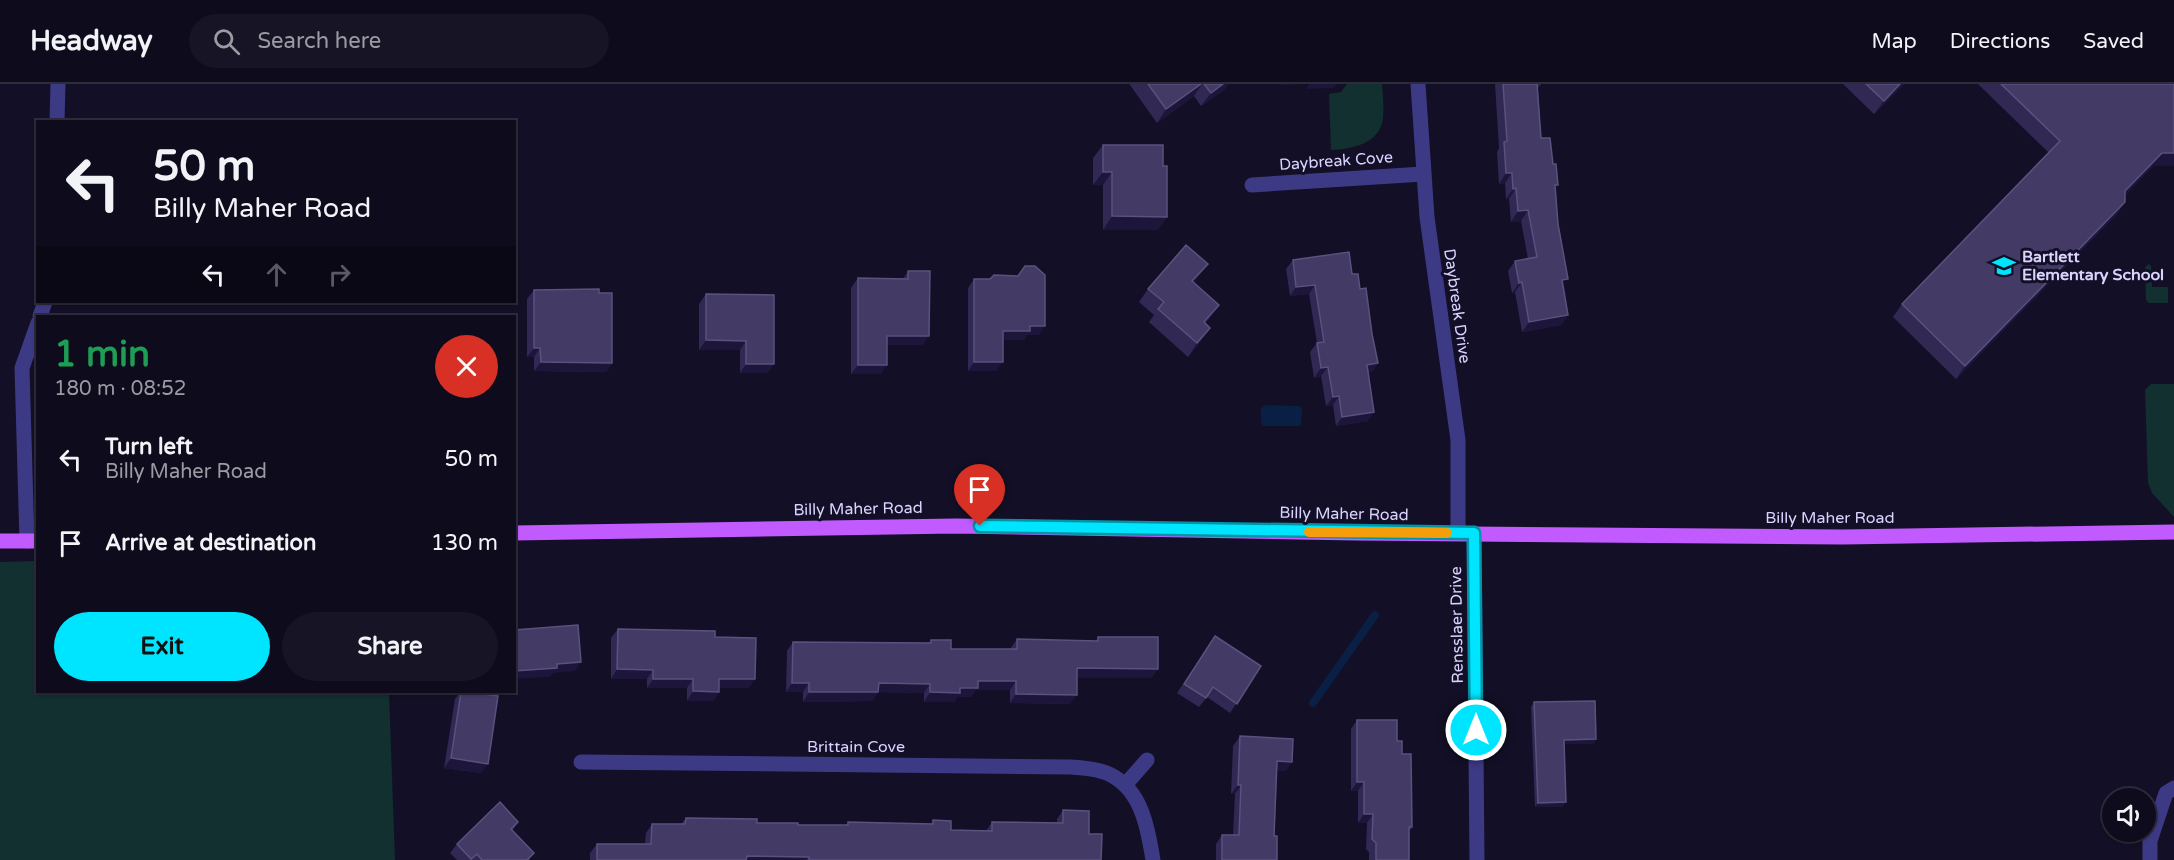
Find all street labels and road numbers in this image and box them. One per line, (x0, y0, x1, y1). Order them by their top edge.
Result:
street label: Daybreak Cove (1278, 147, 1394, 175)
street label: Daybreak Drive (1439, 247, 1475, 365)
street label: Billy Maher Road (793, 498, 923, 520)
street label: Billy Maher Road (1279, 503, 1409, 525)
street label: Billy Maher Road (1765, 508, 1895, 528)
street label: Rensslaer Drive (1446, 566, 1468, 684)
street label: Brittain Cove (807, 737, 905, 757)

